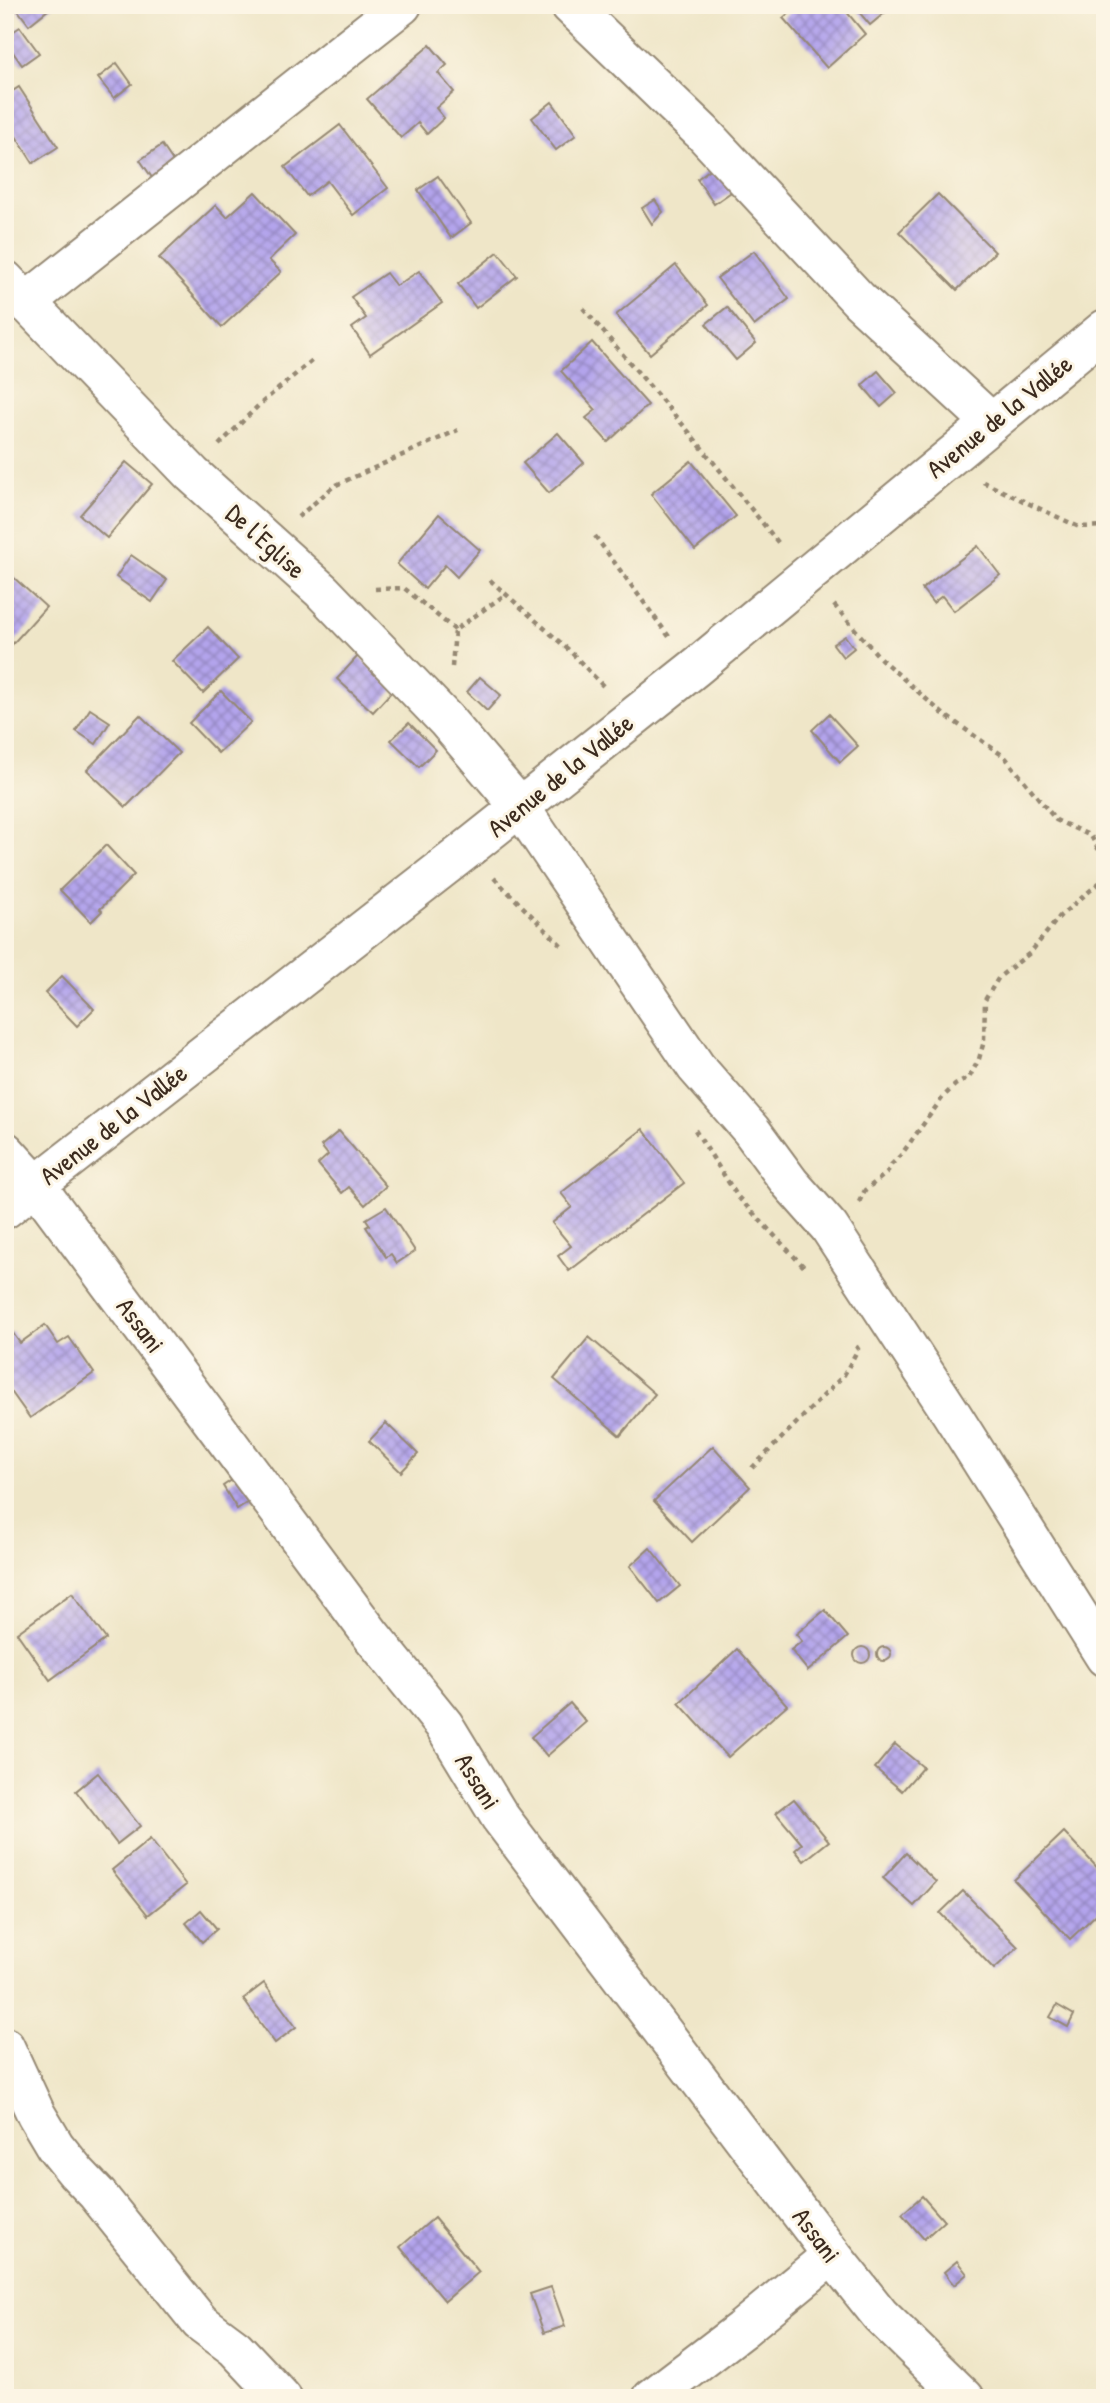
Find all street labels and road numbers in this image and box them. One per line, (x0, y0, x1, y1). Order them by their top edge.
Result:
street label: Avenue de la Vallée (919, 346, 1079, 486)
street label: De l'Eglise (219, 496, 313, 586)
street label: Avenue de la Vallée (480, 705, 640, 845)
street label: Avenue de la Vallée (32, 1055, 194, 1193)
street label: Assani (109, 1290, 173, 1360)
street label: Assani (447, 1746, 509, 1816)
street label: Assani (785, 2200, 849, 2270)

